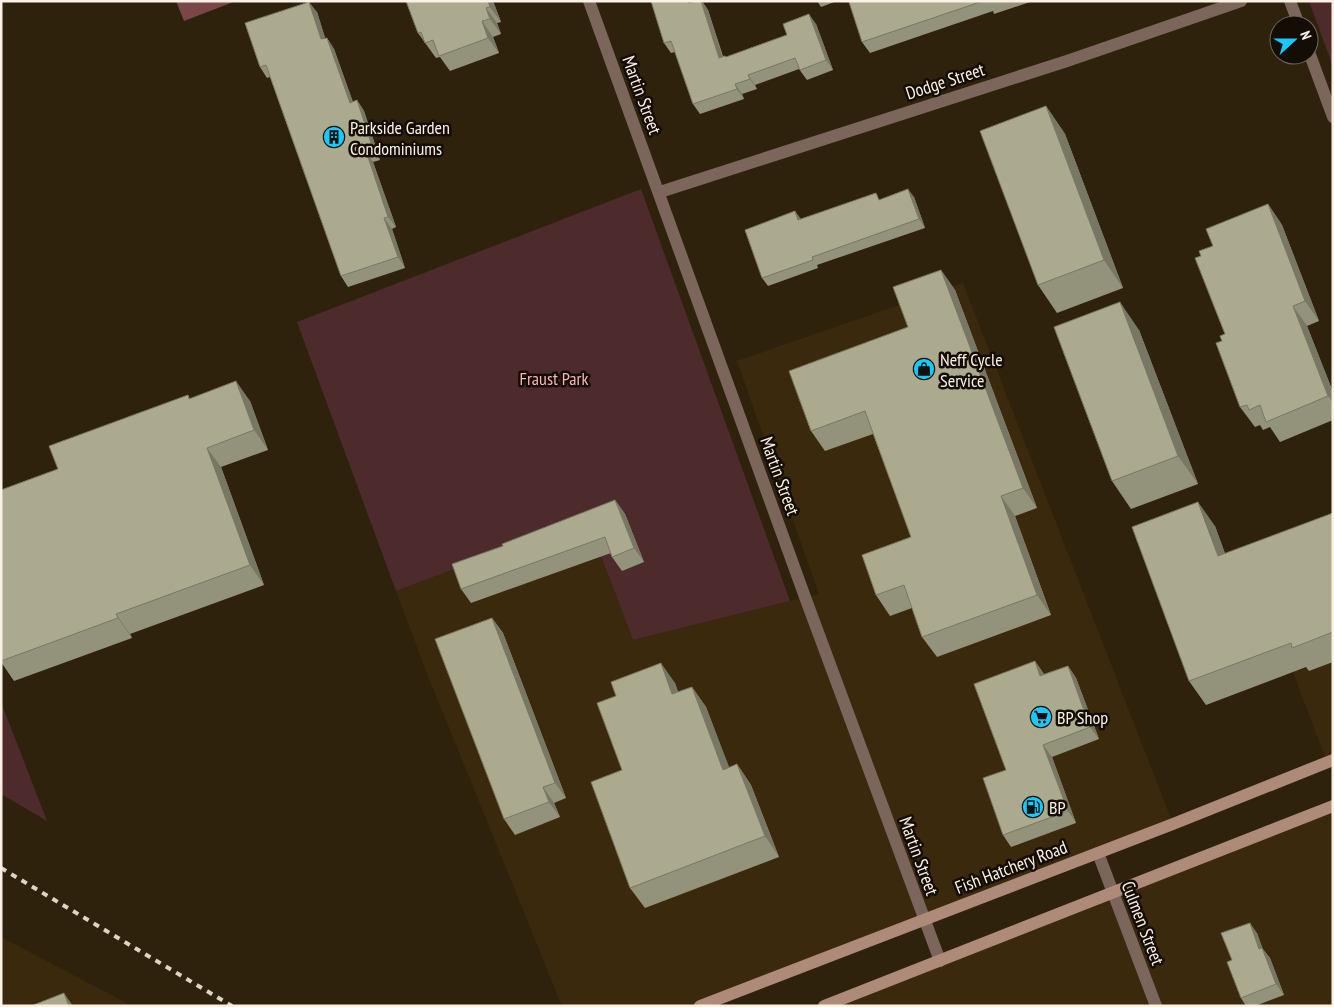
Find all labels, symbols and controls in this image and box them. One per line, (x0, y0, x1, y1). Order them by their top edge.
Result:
north arrow (1269, 15, 1319, 65)
text: N (1296, 29, 1316, 42)
street label: Martin Street (617, 53, 667, 137)
street label: Dodge Street (903, 57, 987, 105)
place label: Parkside Garden Condominiums (350, 116, 450, 160)
building icon: Parkside Garden Condominiums (322, 125, 346, 149)
place label: Neff Cycle Service (940, 348, 1003, 392)
shop icon: Neff Cycle Service (912, 357, 936, 381)
park label: Fraust Park (520, 367, 588, 390)
street label: Martin Street (755, 434, 805, 518)
supermarket icon: BP Shop (1029, 705, 1053, 729)
place label: BP Shop (1057, 706, 1108, 729)
fuel station icon: BP (1021, 795, 1045, 819)
place label: BP (1049, 796, 1066, 819)
street label: Martin Street (894, 814, 944, 898)
street label: Fish Hatchery Road (952, 835, 1070, 899)
street label: Culmen Street (1116, 878, 1170, 968)

